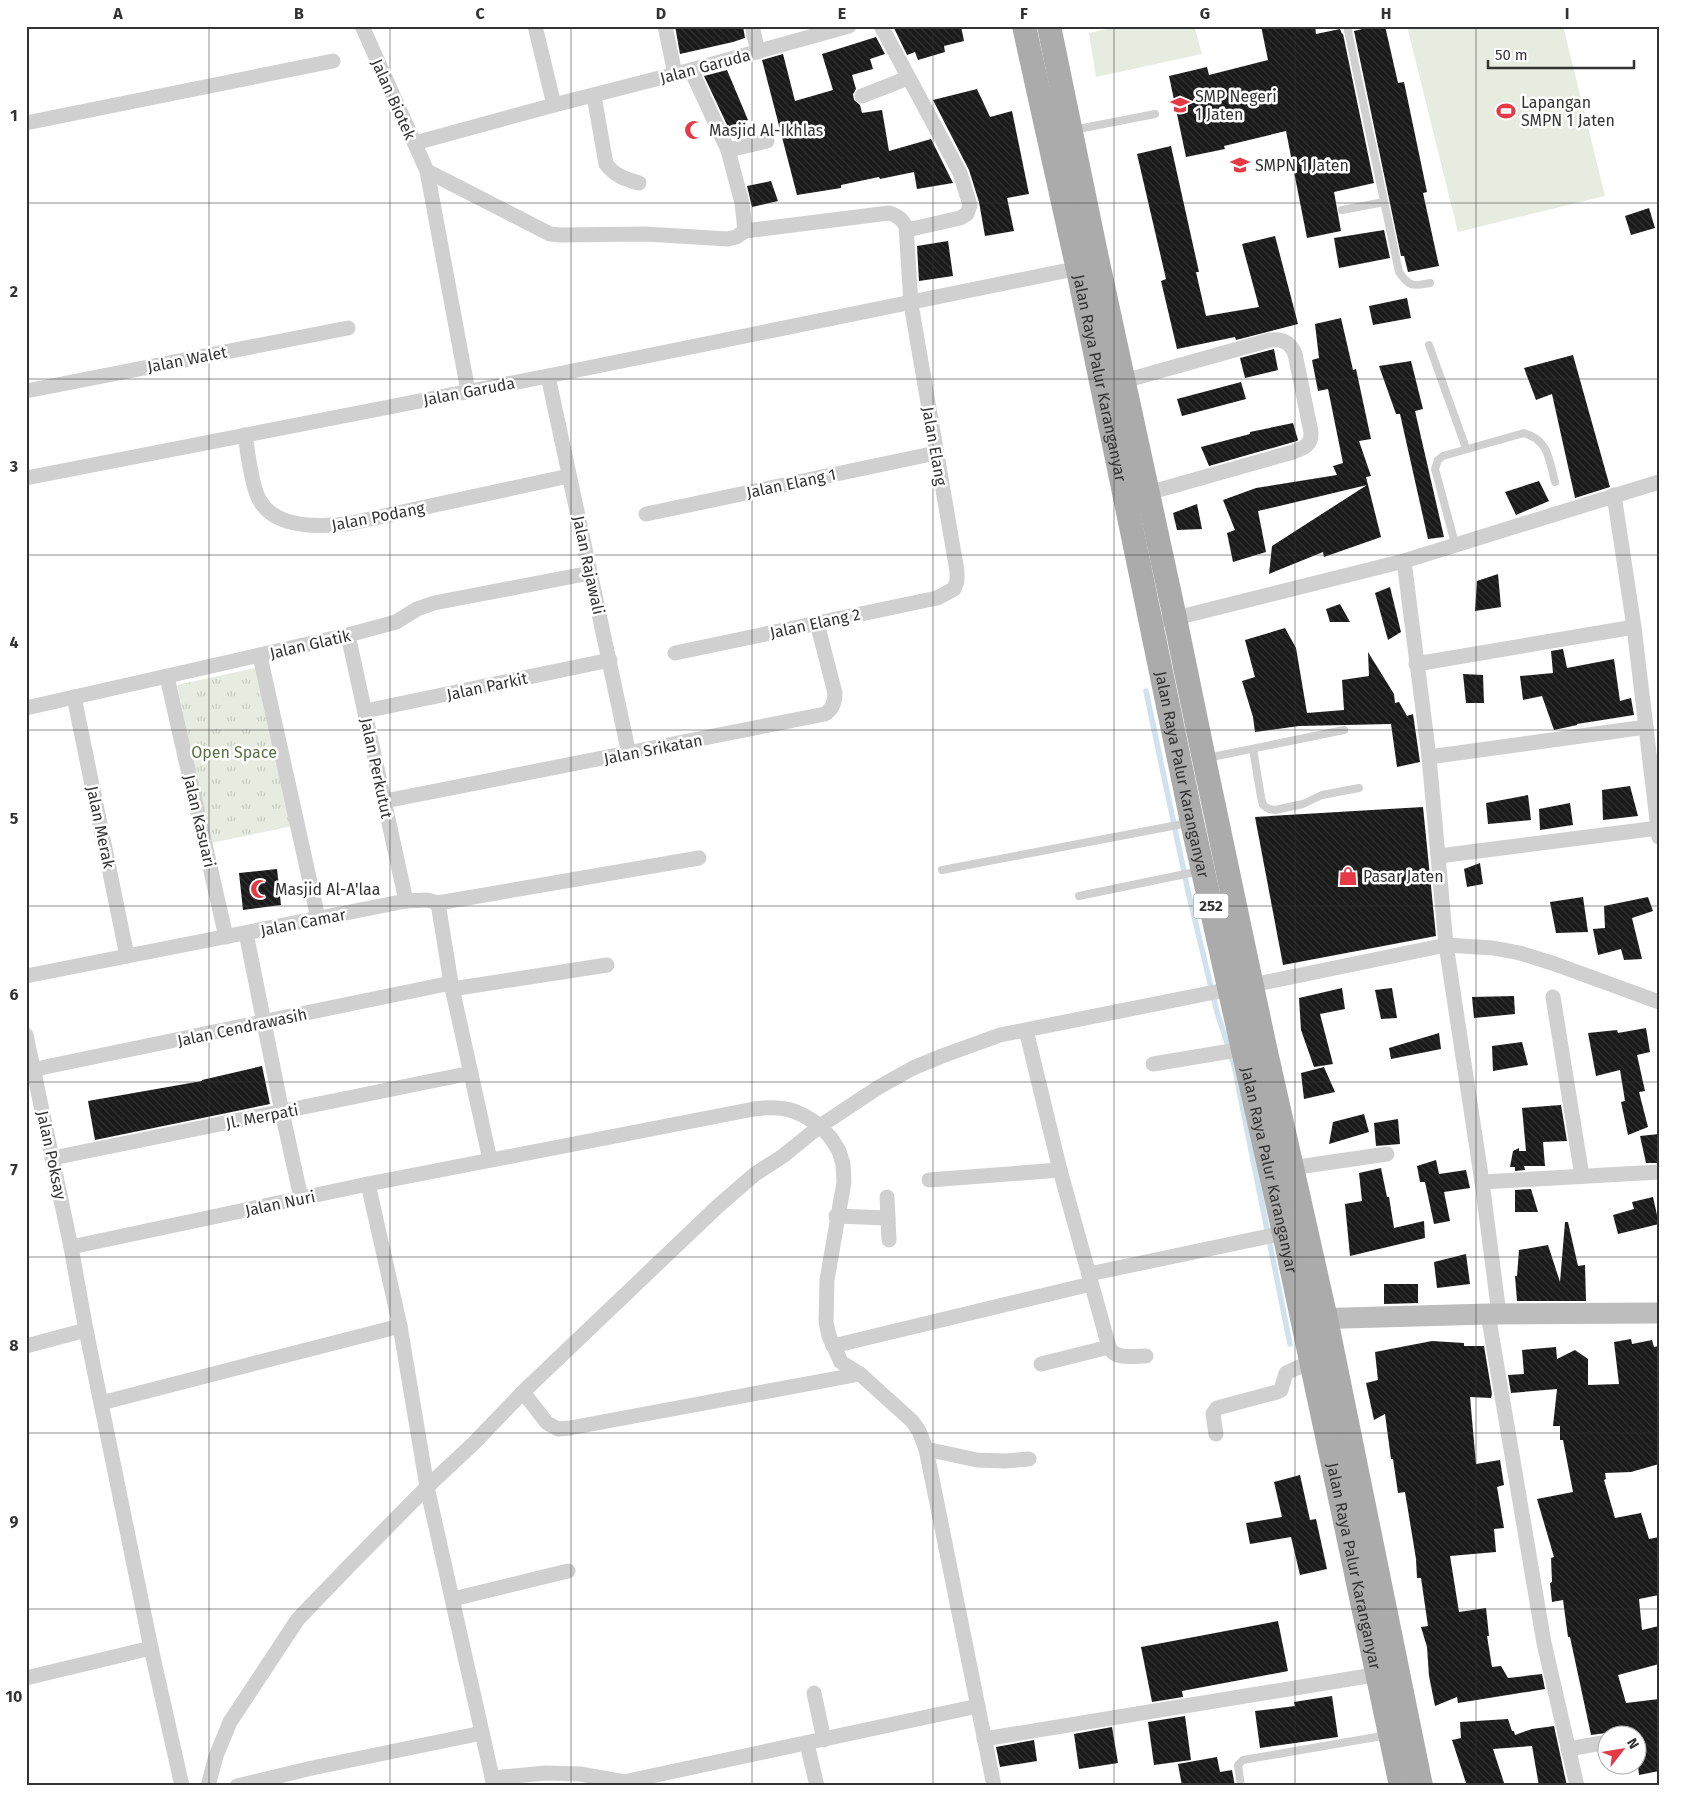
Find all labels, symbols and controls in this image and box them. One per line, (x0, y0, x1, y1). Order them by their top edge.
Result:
text: A (112, 4, 123, 23)
text: B (294, 4, 304, 23)
text: C (475, 4, 485, 23)
text: D (656, 4, 666, 23)
text: E (838, 4, 846, 23)
text: F (1020, 4, 1028, 23)
text: G (1200, 4, 1210, 23)
text: H (1381, 4, 1391, 23)
text: I (1565, 4, 1569, 23)
scale bar (1488, 38, 1634, 70)
street label: Jalan Garuda (658, 45, 752, 88)
text: 50 m (1495, 46, 1528, 64)
street label: Jalan Biotek (367, 56, 420, 143)
place label: SMP Negeri 1 Jaten (1195, 87, 1277, 124)
place label: Lapangan SMPN 1 Jaten (1521, 93, 1615, 130)
school or university icon: SMP Negeri 1 Jaten (1169, 94, 1191, 116)
sports icon: Lapangan SMPN 1 Jaten (1495, 100, 1517, 122)
text: 1 (10, 106, 18, 125)
mosque icon: Masjid Al-Ikhlas (683, 119, 705, 141)
place label: Masjid Al-Ikhlas (709, 121, 823, 140)
school or university icon: SMPN 1 Jaten (1229, 154, 1251, 176)
place label: SMPN 1 Jaten (1255, 156, 1349, 175)
street label: Jalan Raya Palur Karanganyar (1069, 273, 1131, 484)
text: 2 (10, 282, 18, 301)
street label: Jalan Walet (146, 342, 229, 377)
street label: Jalan Garuda (422, 373, 517, 410)
street label: Jalan Elang (918, 405, 951, 488)
text: 3 (9, 457, 18, 476)
street label: Jalan Elang 1 (745, 465, 838, 502)
street label: Jalan Podang (330, 498, 427, 535)
street label: Jalan Rajawali (569, 514, 608, 616)
street label: Jalan Elang 2 (768, 605, 862, 642)
street label: Jalan Glatik (268, 626, 353, 663)
text: 4 (9, 633, 19, 652)
street label: Jalan Parkit (445, 669, 529, 704)
street label: Jalan Raya Palur Karanganyar (1151, 669, 1213, 880)
street label: Jalan Perkutut (357, 716, 396, 820)
street label: Jalan Srikatan (602, 731, 704, 768)
park label: Open Space (191, 743, 277, 762)
street label: Jalan Kasuari (180, 773, 219, 869)
street label: Jalan Merak (82, 784, 119, 871)
text: 5 (10, 809, 19, 828)
shop icon: Pasar Jaten (1337, 865, 1359, 887)
place label: Pasar Jaten (1363, 867, 1444, 886)
mosque icon: Masjid Al-A'laa (249, 878, 271, 900)
place label: Masjid Al-A'laa (275, 880, 380, 899)
road number: 252 (1194, 894, 1228, 918)
street label: Jalan Camar (259, 905, 348, 940)
text: 6 (9, 985, 19, 1004)
street label: Jalan Cendrawasih (176, 1004, 309, 1051)
street label: Jalan Raya Palur Karanganyar (1237, 1065, 1301, 1276)
street label: Jl. Merpati (224, 1100, 300, 1133)
street label: Jalan Poksay (33, 1109, 70, 1201)
text: 7 (10, 1160, 18, 1179)
street label: Jalan Nuri (243, 1187, 317, 1220)
text: 8 (9, 1336, 19, 1355)
street label: Jalan Raya Palur Karanganyar (1323, 1461, 1385, 1672)
text: 9 (10, 1512, 19, 1531)
text: 10 (6, 1687, 22, 1706)
north arrow (1598, 1724, 1648, 1774)
text: N (1623, 1735, 1642, 1752)

